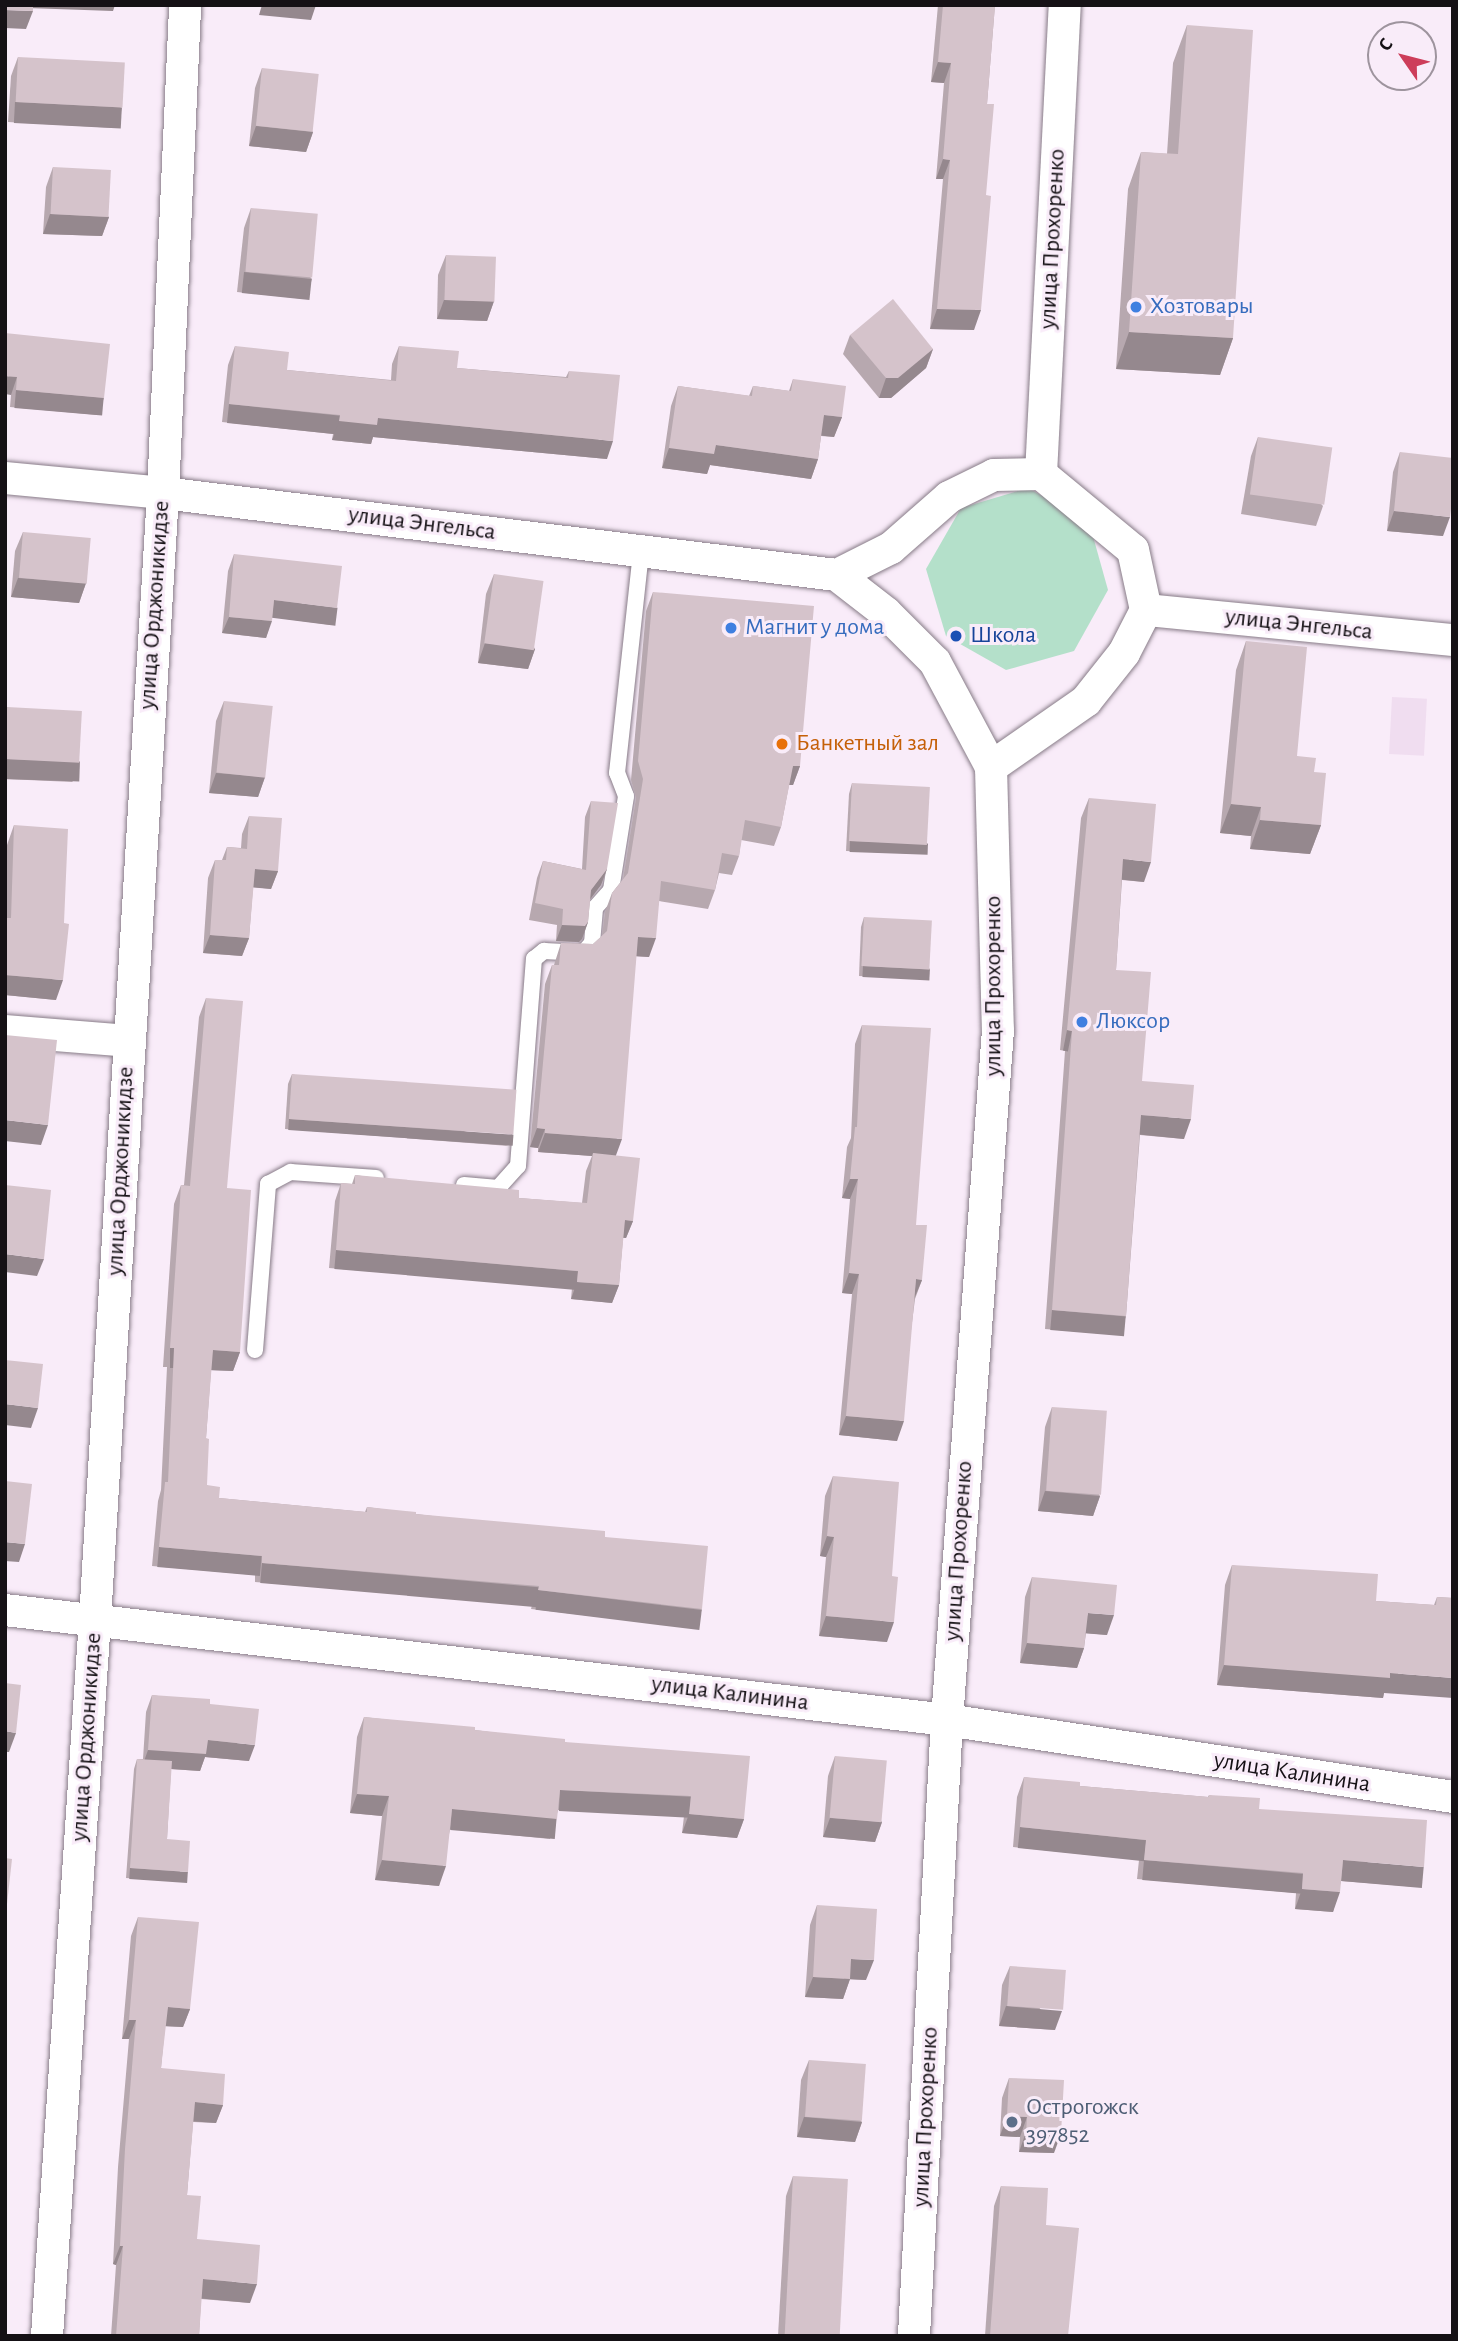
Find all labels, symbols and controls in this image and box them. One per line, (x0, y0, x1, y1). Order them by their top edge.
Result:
north arrow (1367, 21, 1437, 91)
text: С (1375, 35, 1397, 55)
street label: улица Прохоренко (1034, 148, 1072, 330)
place label: Хозтовары (1150, 293, 1253, 321)
marker: Хозтовары (1128, 299, 1144, 315)
street label: улица Орджоникидзе (133, 500, 177, 710)
street label: улица Энгельса (347, 501, 497, 547)
street label: улица Энгельса (1224, 603, 1374, 647)
place label: Магнит у дома (745, 614, 884, 642)
marker: Магнит у дома (723, 620, 739, 636)
place label: Школа (970, 622, 1036, 650)
marker: Школа (948, 628, 964, 644)
place label: Банкетный зал (796, 730, 939, 758)
marker: Банкетный зал (774, 736, 790, 752)
street label: улица Прохоренко (980, 896, 1008, 1076)
place label: Люксор (1096, 1008, 1170, 1036)
marker: Люксор (1074, 1014, 1090, 1030)
street label: улица Орджоникидзе (101, 1066, 141, 1276)
street label: улица Прохоренко (938, 1460, 980, 1642)
street label: улица Орджоникидзе (65, 1632, 109, 1842)
street label: улица Калинина (650, 1670, 810, 1718)
street label: улица Калинина (1212, 1746, 1372, 1800)
street label: улица Прохоренко (907, 2026, 945, 2208)
place label: Острогожск 397852 (1026, 2094, 1139, 2150)
marker: Острогожск 397852 (1004, 2114, 1020, 2130)

